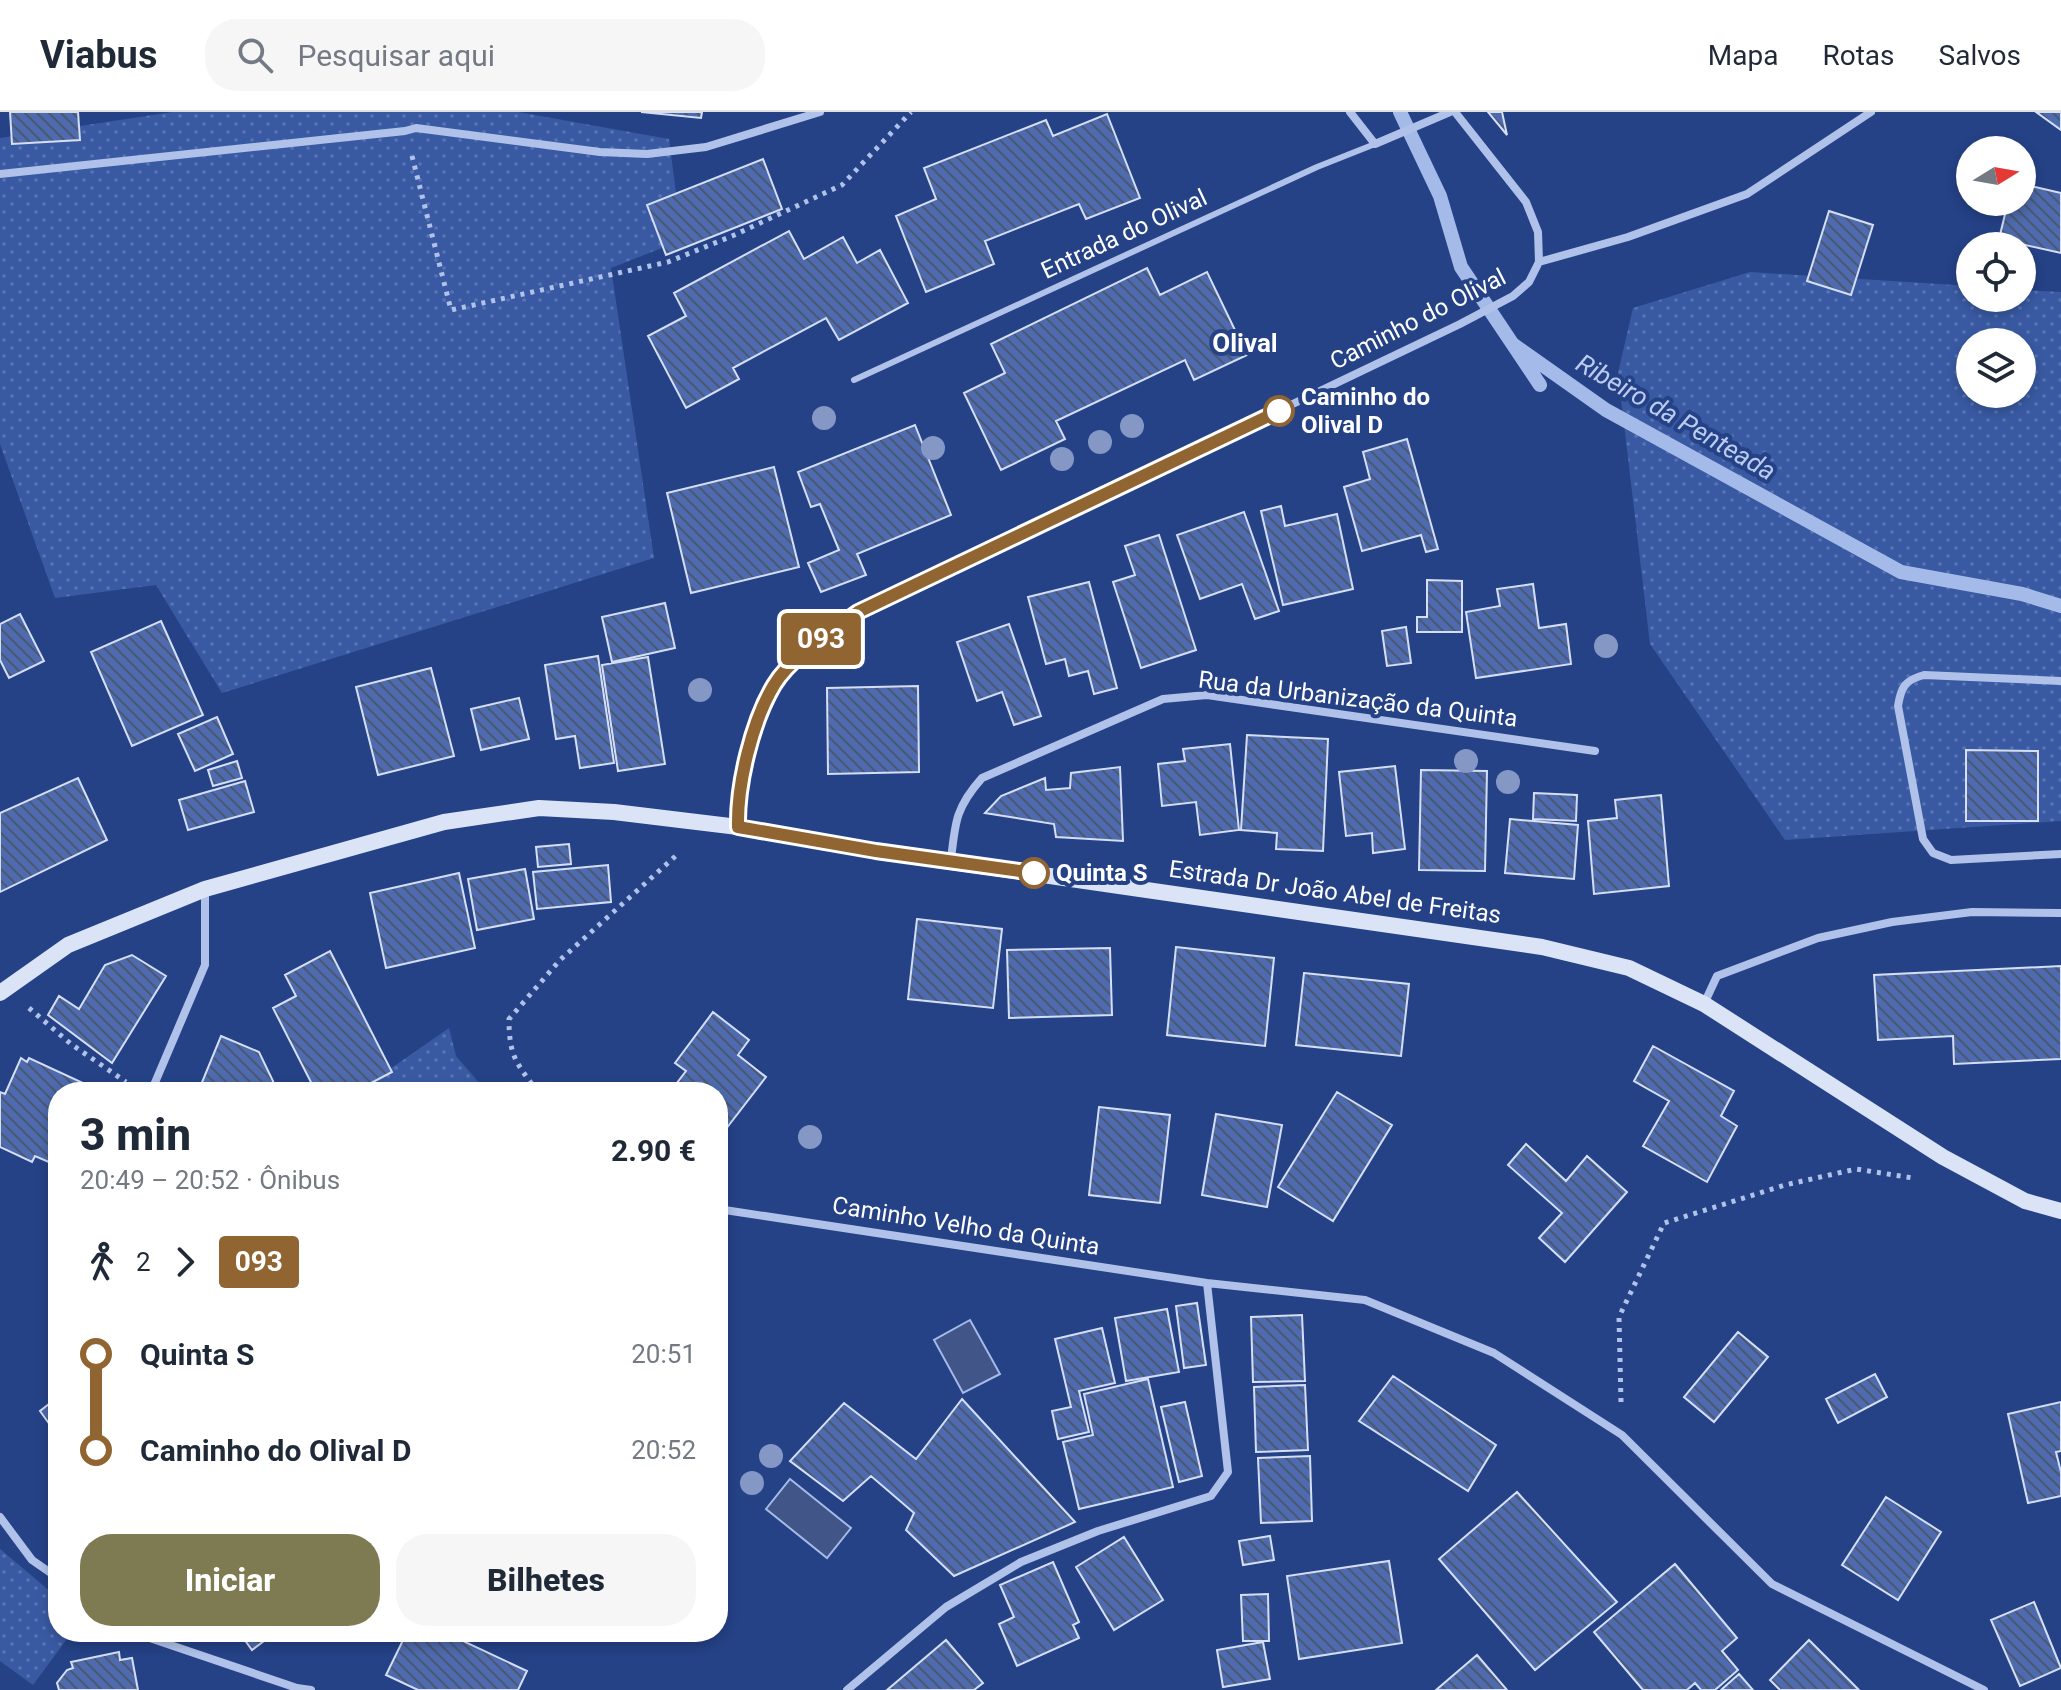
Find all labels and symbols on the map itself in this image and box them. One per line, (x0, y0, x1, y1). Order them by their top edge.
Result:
north arrow (1956, 136, 2036, 216)
street label: Entrada do Olival (1037, 183, 1211, 285)
street label: Caminho do Olival (1325, 263, 1511, 375)
district label: Olival (1212, 328, 1278, 358)
water label: Ribeiro da Penteada (1571, 348, 1781, 486)
place label: Caminho do Olival D (1301, 383, 1430, 439)
marker: Caminho do Olival D (1264, 396, 1294, 426)
line badge: 093 (775, 613, 867, 665)
street label: Rua da Urbanização da Quinta (1197, 666, 1519, 732)
street label: Estrada Dr João Abel de Freitas (1167, 855, 1503, 929)
marker: Quinta S (1019, 858, 1049, 888)
place label: Quinta S (1056, 859, 1148, 887)
street label: Caminho Velho da Quinta (830, 1191, 1102, 1261)

